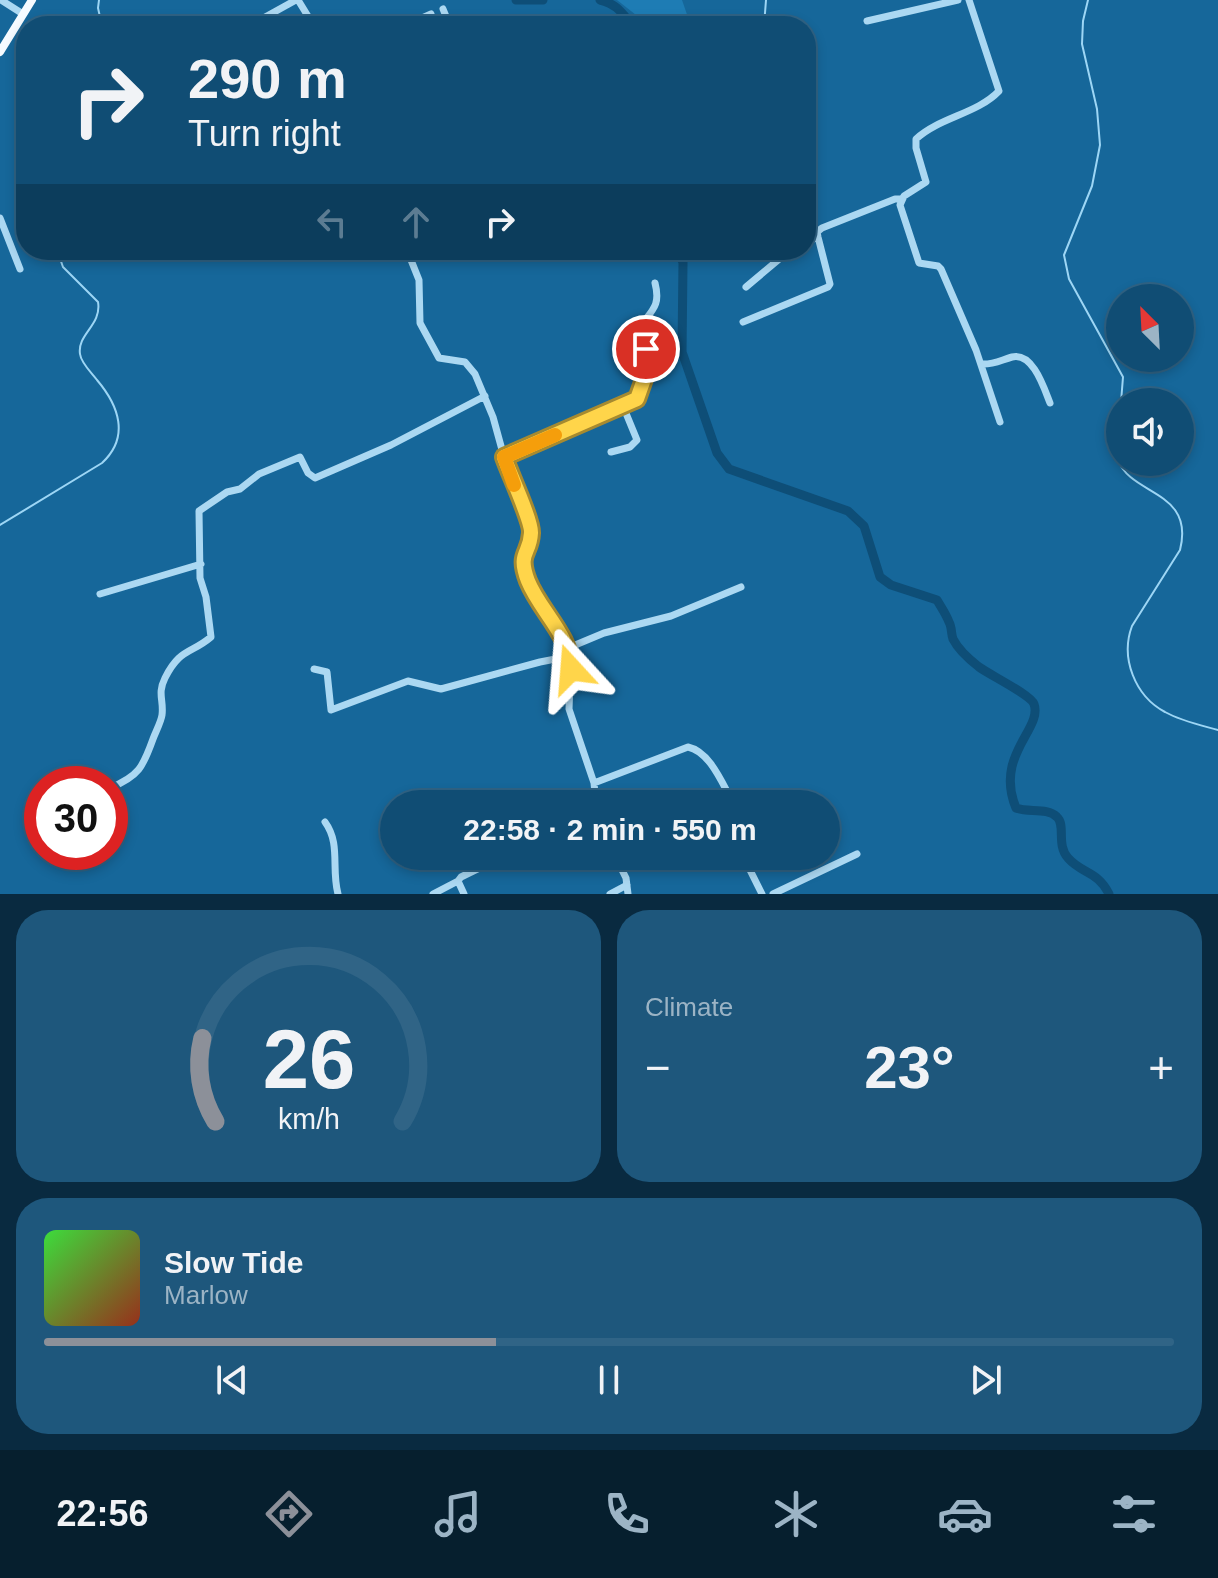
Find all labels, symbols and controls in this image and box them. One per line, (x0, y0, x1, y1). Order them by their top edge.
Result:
text: 290 m (188, 47, 347, 110)
icon: right (56, 48, 160, 152)
text: Turn right (188, 113, 341, 154)
icon: left (310, 200, 354, 244)
icon: ahead (394, 200, 438, 244)
icon: right (478, 200, 522, 244)
north arrow (1106, 284, 1194, 372)
map controls (1106, 284, 1194, 476)
pin (612, 315, 680, 383)
icon: arrive (624, 327, 668, 371)
button: sound (1106, 388, 1194, 476)
position arrow (529, 627, 613, 711)
speed limit sign: 30 (24, 766, 128, 870)
text: 22:58 · 2 min · 550 m (463, 813, 757, 846)
text: Climate (645, 992, 733, 1022)
text: 26 (262, 1013, 355, 1106)
text: 23° (864, 1034, 955, 1101)
text: − (645, 1043, 671, 1092)
text: + (1148, 1043, 1174, 1092)
text: km/h (278, 1103, 339, 1135)
text: Slow Tide (164, 1246, 303, 1279)
text: Marlow (164, 1280, 248, 1310)
icon: previous (210, 1358, 254, 1402)
icon: pause (587, 1358, 631, 1402)
icon: next (964, 1358, 1008, 1402)
icon: directions (261, 1486, 317, 1542)
icon: music (430, 1486, 486, 1542)
icon: phone (599, 1486, 655, 1542)
icon: climate (768, 1486, 824, 1542)
icon: car (937, 1486, 993, 1542)
icon: filters (1106, 1486, 1162, 1542)
text: 22:56 (56, 1493, 149, 1534)

